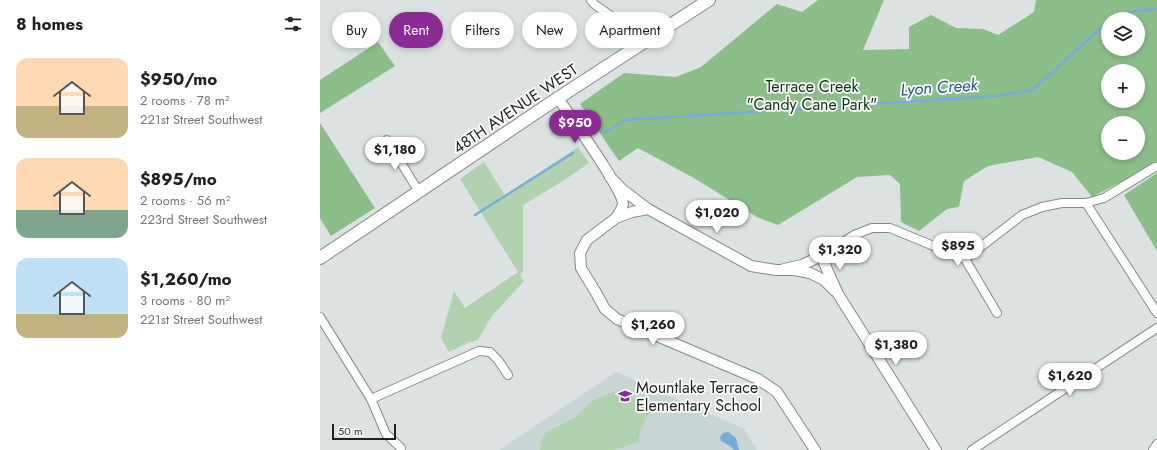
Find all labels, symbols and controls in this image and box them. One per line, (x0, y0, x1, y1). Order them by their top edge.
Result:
text: 8 homes (16, 12, 83, 36)
chip: Buy (332, 12, 381, 48)
chip: Rent (389, 12, 443, 48)
chip: Filters (451, 12, 514, 48)
chip: New (522, 12, 577, 48)
chip: Apartment (585, 12, 674, 48)
map controls (1101, 12, 1145, 160)
button: layers (1101, 12, 1145, 56)
icon: filters (282, 13, 304, 35)
street label: 48TH AVENUE WEST (448, 58, 583, 159)
button: + (1101, 64, 1145, 108)
text: $950/mo (140, 67, 217, 91)
water label: Lyon Creek (900, 72, 979, 102)
icon: home (48, 74, 96, 122)
park label: Terrace Creek "Candy Cane Park" (746, 75, 878, 116)
text: 2 rooms · 78 m² (140, 91, 229, 110)
text: 221st Street Southwest (140, 110, 262, 129)
pin: $950 (551, 110, 599, 144)
text: $950 (558, 113, 592, 132)
button: − (1101, 116, 1145, 160)
pin: $1,180 (362, 137, 428, 171)
text: $1,180 (374, 140, 416, 159)
text: $895/mo (140, 167, 217, 191)
icon: home (48, 174, 96, 222)
text: 2 rooms · 56 m² (140, 191, 230, 210)
pin: $1,020 (684, 200, 750, 234)
text: $1,020 (695, 203, 739, 222)
text: 223rd Street Southwest (140, 210, 267, 229)
pin: $895 (934, 233, 982, 267)
text: $895 (941, 236, 975, 255)
pin: $1,320 (807, 237, 873, 271)
text: $1,320 (818, 240, 862, 259)
text: $1,260/mo (140, 267, 232, 291)
icon: home (48, 274, 96, 322)
text: 3 rooms · 80 m² (140, 291, 230, 310)
text: 221st Street Southwest (140, 310, 262, 329)
pin: $1,260 (620, 312, 686, 346)
text: $1,260 (631, 315, 675, 334)
pin: $1,380 (863, 332, 929, 366)
text: $1,380 (874, 335, 918, 354)
pin: $1,620 (1037, 363, 1103, 397)
text: $1,620 (1048, 366, 1092, 385)
place label: Mountlake Terrace Elementary School (636, 376, 761, 417)
school or university icon: Mountlake Terrace Elementary School (617, 388, 633, 404)
scale bar (332, 422, 396, 441)
text: 50 m (338, 423, 363, 439)

